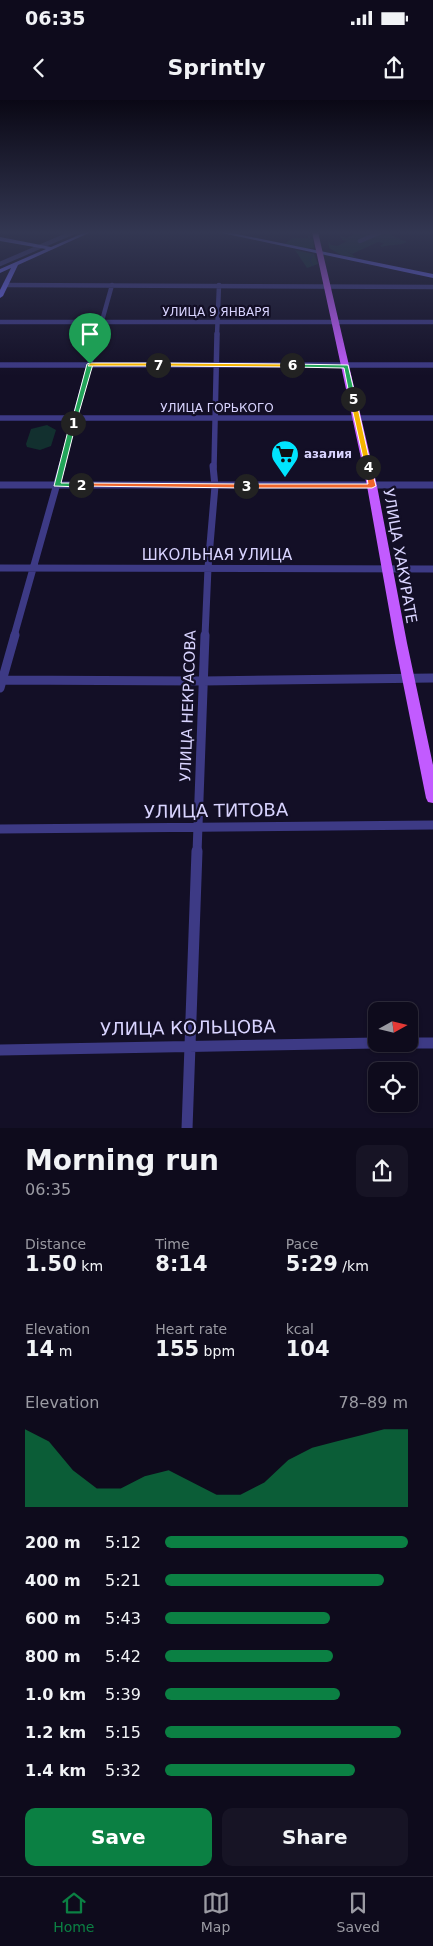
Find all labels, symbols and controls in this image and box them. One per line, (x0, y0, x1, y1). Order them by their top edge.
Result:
text: 06:35 (25, 7, 85, 29)
icon: back (25, 54, 53, 82)
icon: share (380, 54, 408, 82)
text: Sprintly (167, 55, 266, 80)
street label: УЛИЦА 9 ЯНВАРЯ (162, 305, 270, 319)
pin (69, 313, 111, 364)
icon: arrive (76, 320, 104, 348)
pin: 7 (146, 352, 170, 378)
pin: 6 (280, 352, 304, 378)
text: 7 (154, 357, 163, 373)
text: 6 (288, 357, 297, 373)
pin: 5 (340, 386, 366, 412)
text: 5 (349, 391, 358, 407)
street label: УЛИЦА ГОРЬКОГО (160, 401, 274, 415)
pin: 1 (60, 410, 86, 436)
text: 1 (69, 415, 78, 431)
supermarket icon: азалия (270, 439, 300, 478)
place label: азалия (304, 447, 352, 461)
pin: 4 (356, 454, 380, 480)
text: 4 (364, 459, 373, 475)
pin: 2 (68, 472, 94, 498)
pin: 3 (234, 474, 258, 498)
text: 2 (77, 477, 86, 493)
text: 3 (242, 478, 251, 494)
street label: УЛИЦА ХАКУРАТЕ (379, 487, 421, 625)
street label: ШКОЛЬНАЯ УЛИЦА (142, 546, 293, 564)
street label: УЛИЦА НЕКРАСОВА (176, 629, 200, 782)
street label: УЛИЦА ТИТОВА (144, 799, 289, 822)
north arrow (368, 1002, 418, 1052)
map controls (368, 1002, 418, 1112)
street label: УЛИЦА КОЛЬЦОВА (100, 1015, 277, 1040)
button: locate (368, 1062, 418, 1112)
text: Morning run (25, 1144, 219, 1177)
button: share (356, 1145, 408, 1197)
text: 06:35 (25, 1180, 71, 1199)
text: Distance (25, 1236, 86, 1252)
text: Time (155, 1236, 190, 1252)
text: Pace (286, 1236, 318, 1252)
text: 1.50 (25, 1252, 77, 1276)
text: 8:14 (155, 1252, 208, 1276)
text: 5:29 (286, 1252, 338, 1276)
text: km (77, 1258, 103, 1274)
text: /km (338, 1258, 369, 1274)
text: Elevation (25, 1321, 90, 1337)
text: Heart rate (155, 1321, 227, 1337)
text: kcal (286, 1321, 314, 1337)
text: 14 (25, 1337, 54, 1361)
text: 155 (155, 1337, 199, 1361)
text: 104 (286, 1337, 330, 1361)
text: m (54, 1343, 72, 1359)
text: bpm (199, 1343, 235, 1359)
text: Elevation (25, 1393, 99, 1412)
text: 78–89 m (339, 1393, 408, 1412)
text: 200 m (25, 1533, 81, 1552)
text: 5:12 (105, 1533, 141, 1552)
text: 400 m (25, 1571, 81, 1590)
text: 5:21 (105, 1571, 141, 1590)
text: 600 m (25, 1609, 81, 1628)
text: 5:43 (105, 1609, 141, 1628)
text: 800 m (25, 1647, 81, 1666)
text: 5:42 (105, 1647, 141, 1666)
text: 1.0 km (25, 1685, 86, 1704)
text: 5:39 (105, 1685, 141, 1704)
text: 1.2 km (25, 1723, 86, 1742)
text: 5:15 (105, 1723, 141, 1742)
text: 1.4 km (25, 1761, 86, 1780)
text: 5:32 (105, 1761, 141, 1780)
button: Save (25, 1808, 212, 1866)
button: Share (222, 1808, 408, 1866)
tab: Home (53, 1889, 94, 1935)
tab: Map (201, 1889, 230, 1935)
tab: Saved (337, 1889, 380, 1935)

